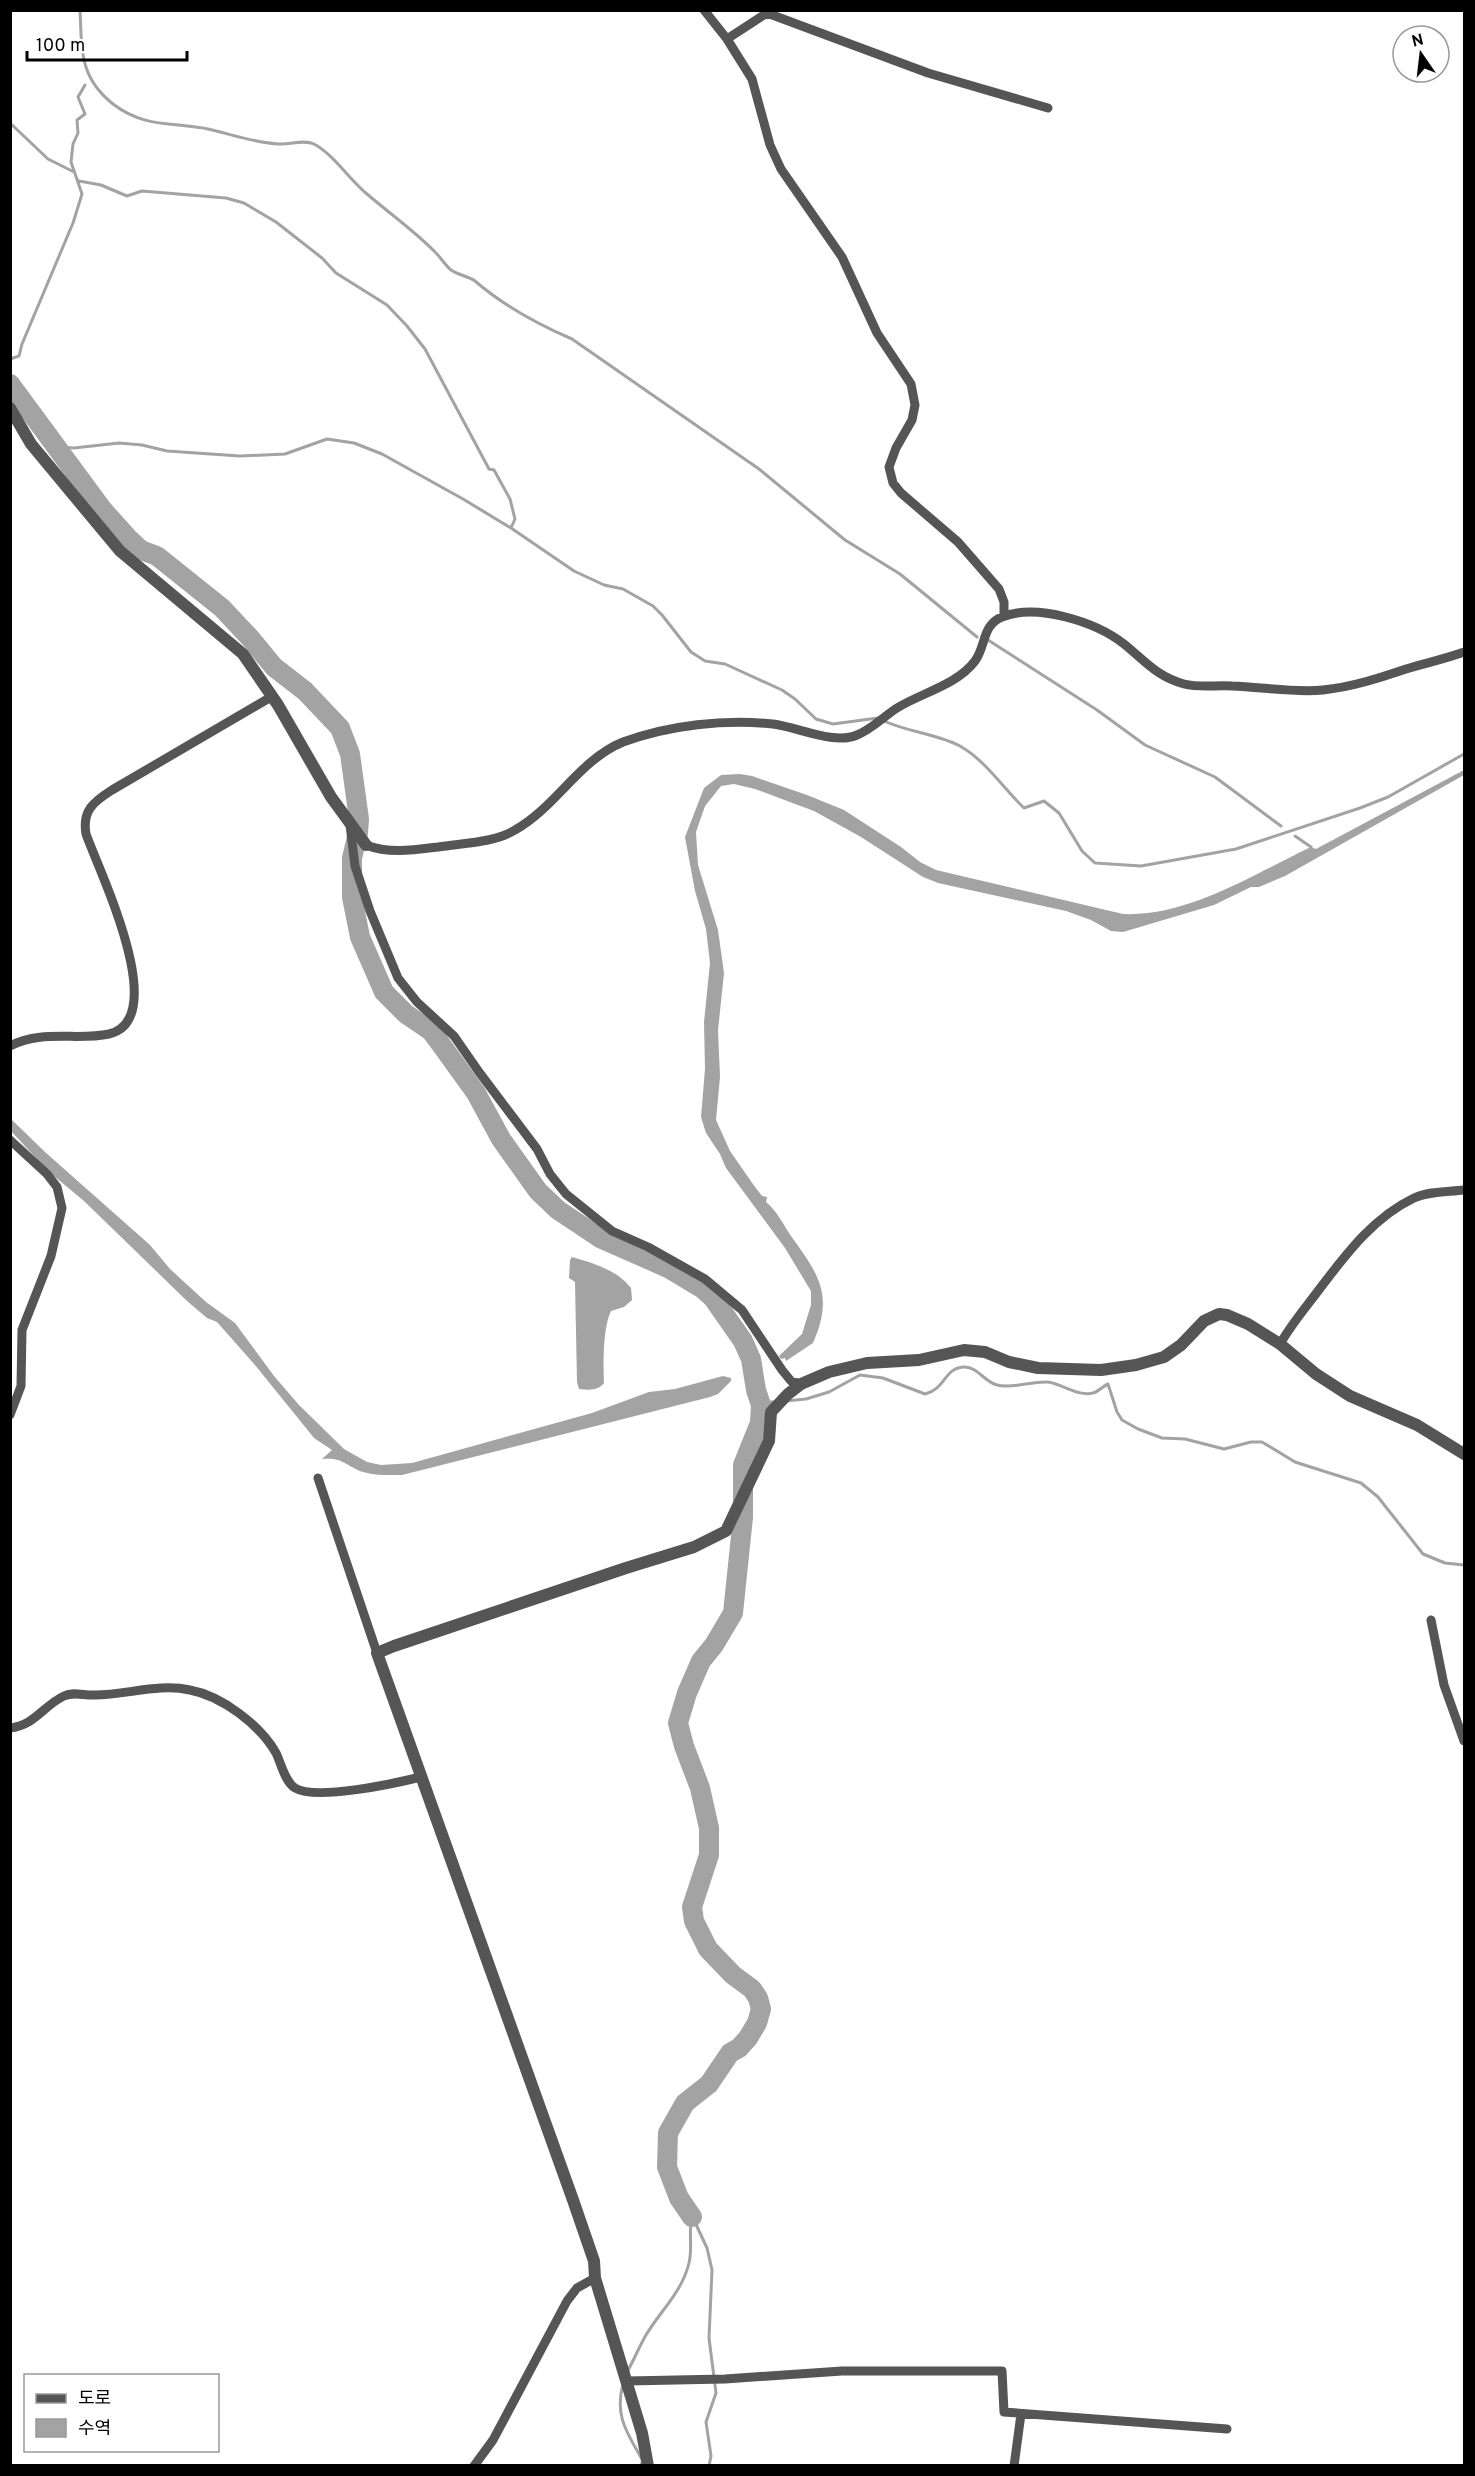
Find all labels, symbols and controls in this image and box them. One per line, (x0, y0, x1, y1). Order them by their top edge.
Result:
scale bar (27, 24, 188, 62)
north arrow (1391, 24, 1451, 84)
text: N (1410, 30, 1426, 52)
text: 100 m (36, 35, 85, 58)
legend (24, 2374, 219, 2452)
text: 도로 (78, 2388, 111, 2411)
text: 수역 (78, 2418, 111, 2441)

